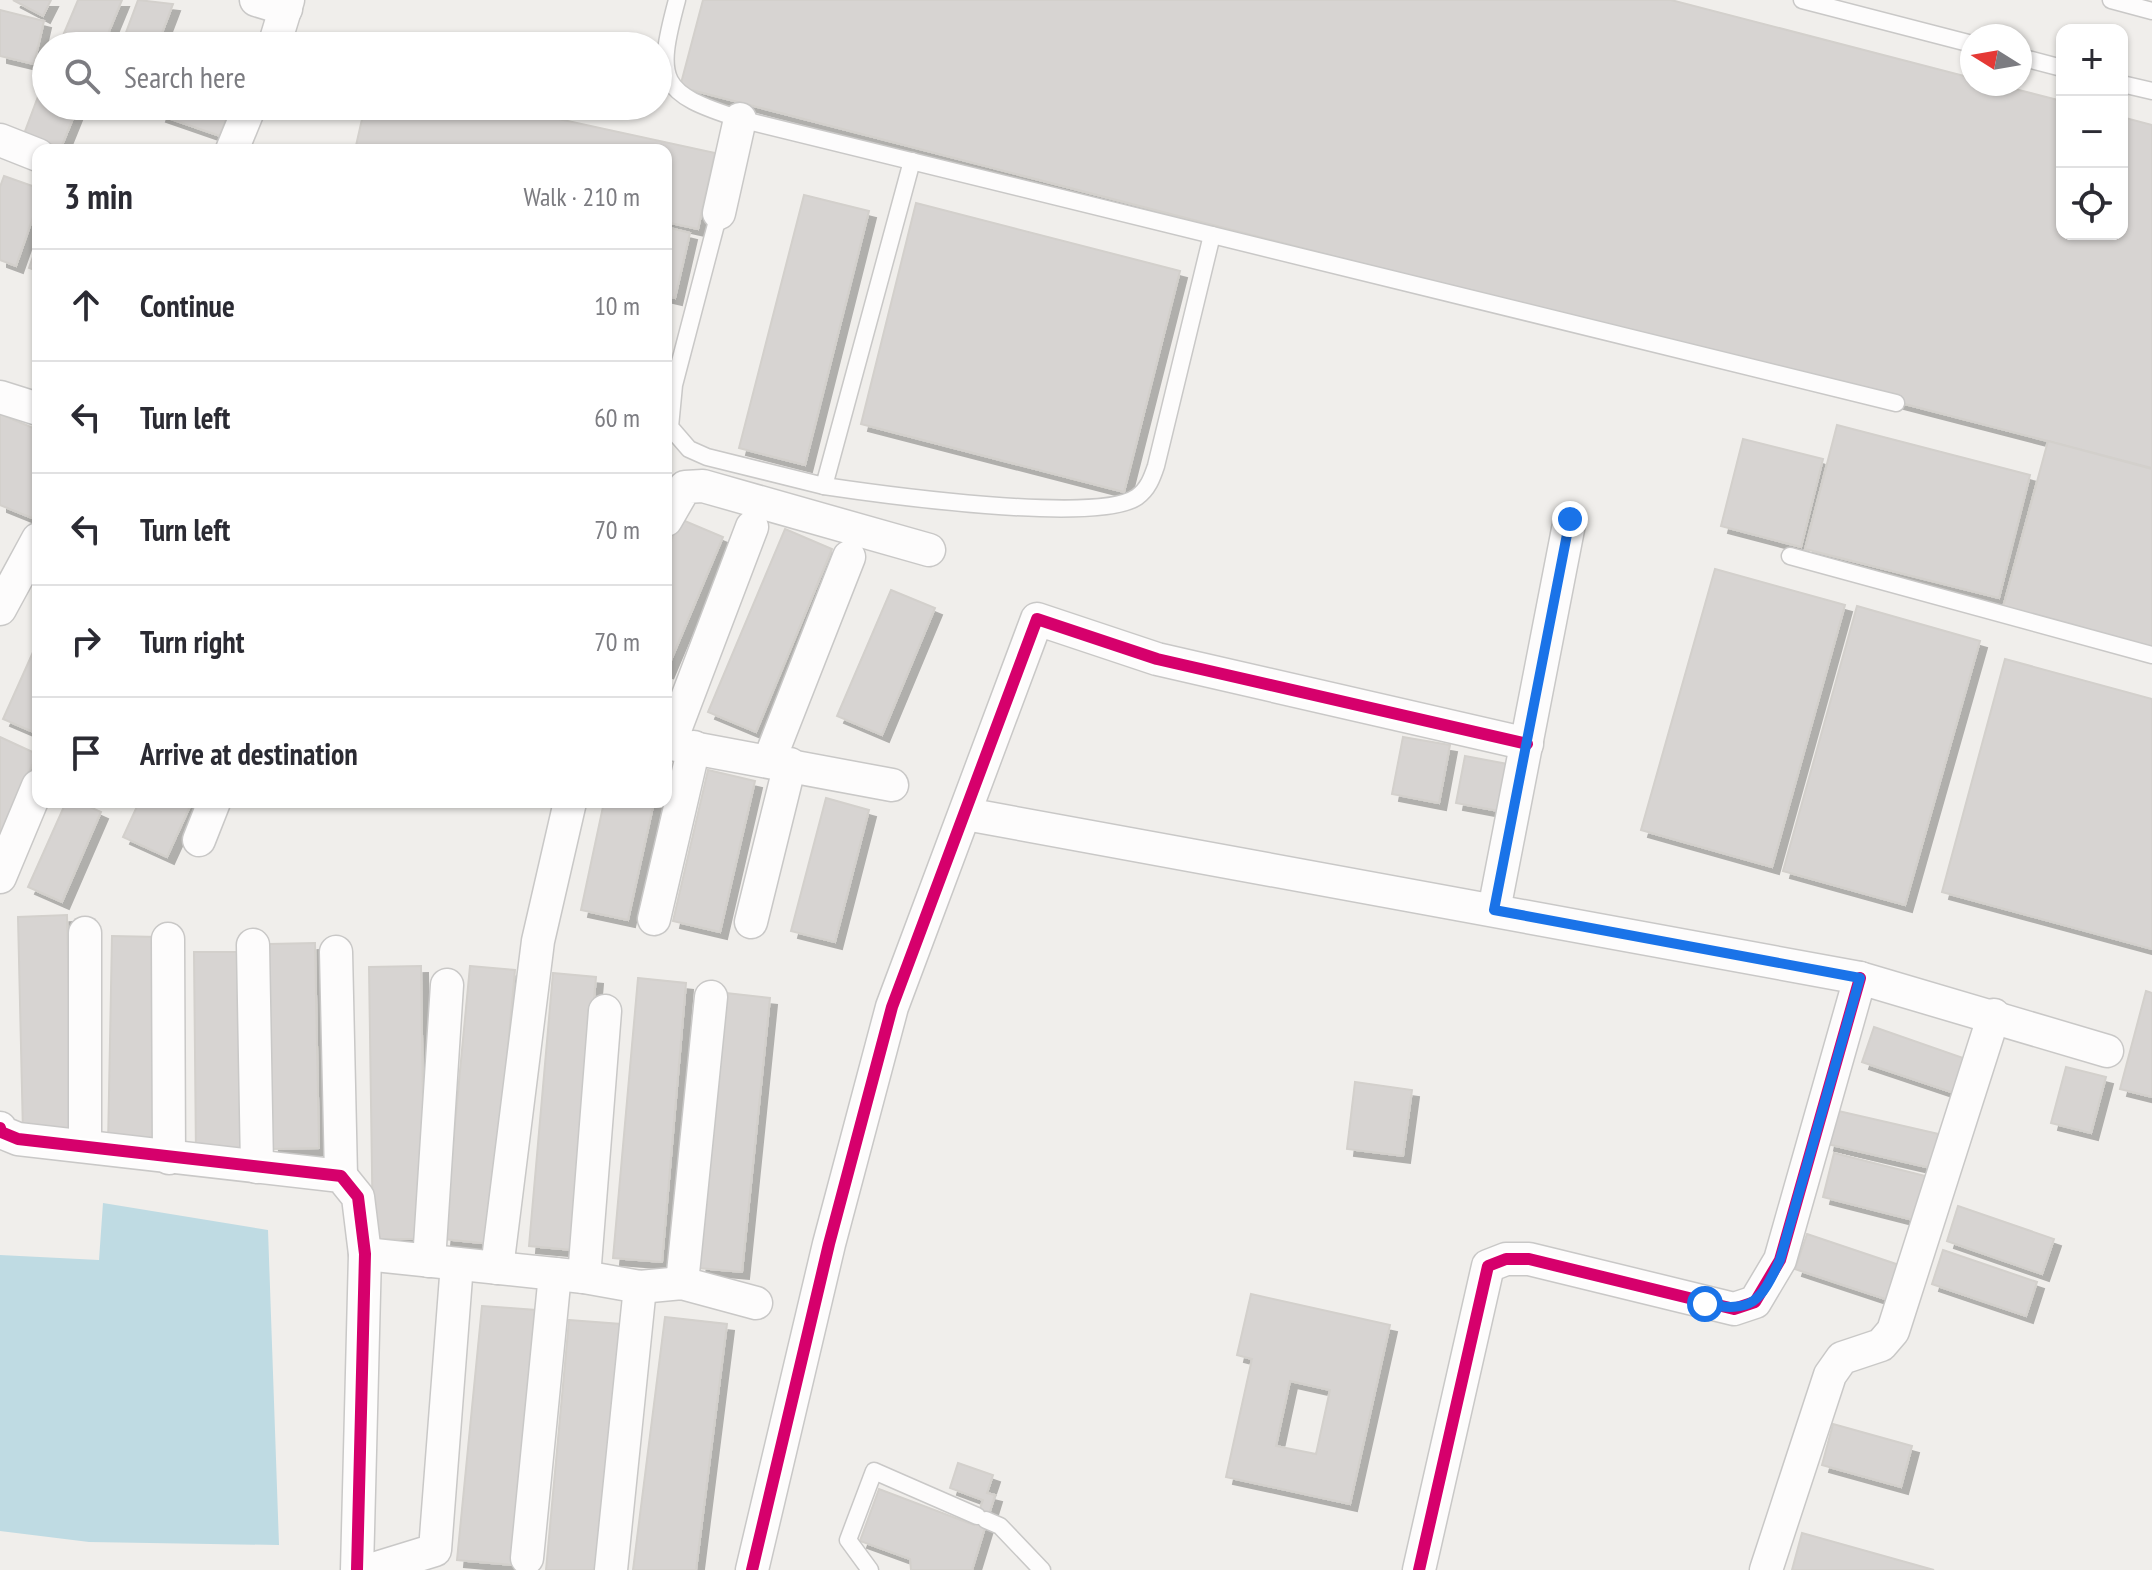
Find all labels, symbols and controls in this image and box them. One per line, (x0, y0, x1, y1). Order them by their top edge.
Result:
north arrow (1960, 24, 2032, 96)
map controls (2056, 24, 2128, 240)
button: + (2056, 24, 2128, 96)
search box (32, 32, 672, 120)
icon: search (60, 54, 104, 98)
text: Search here (124, 57, 246, 96)
button: − (2056, 96, 2128, 168)
button: locate (2056, 168, 2128, 240)
text: 3 min (64, 174, 133, 218)
text: Walk · 210 m (523, 180, 640, 213)
icon: ahead (64, 283, 108, 327)
text: Continue (140, 286, 235, 325)
text: 10 m (594, 289, 640, 322)
icon: left (64, 395, 108, 439)
text: Turn left (140, 398, 230, 437)
text: 60 m (594, 401, 640, 434)
route end (1552, 501, 1588, 537)
icon: left (64, 507, 108, 551)
text: Turn left (140, 510, 230, 549)
text: 70 m (594, 513, 640, 546)
icon: right (64, 619, 108, 663)
text: Turn right (140, 622, 244, 661)
text: 70 m (594, 625, 640, 658)
icon: arrive (64, 731, 108, 775)
text: Arrive at destination (140, 734, 358, 773)
route start (1687, 1286, 1723, 1322)

